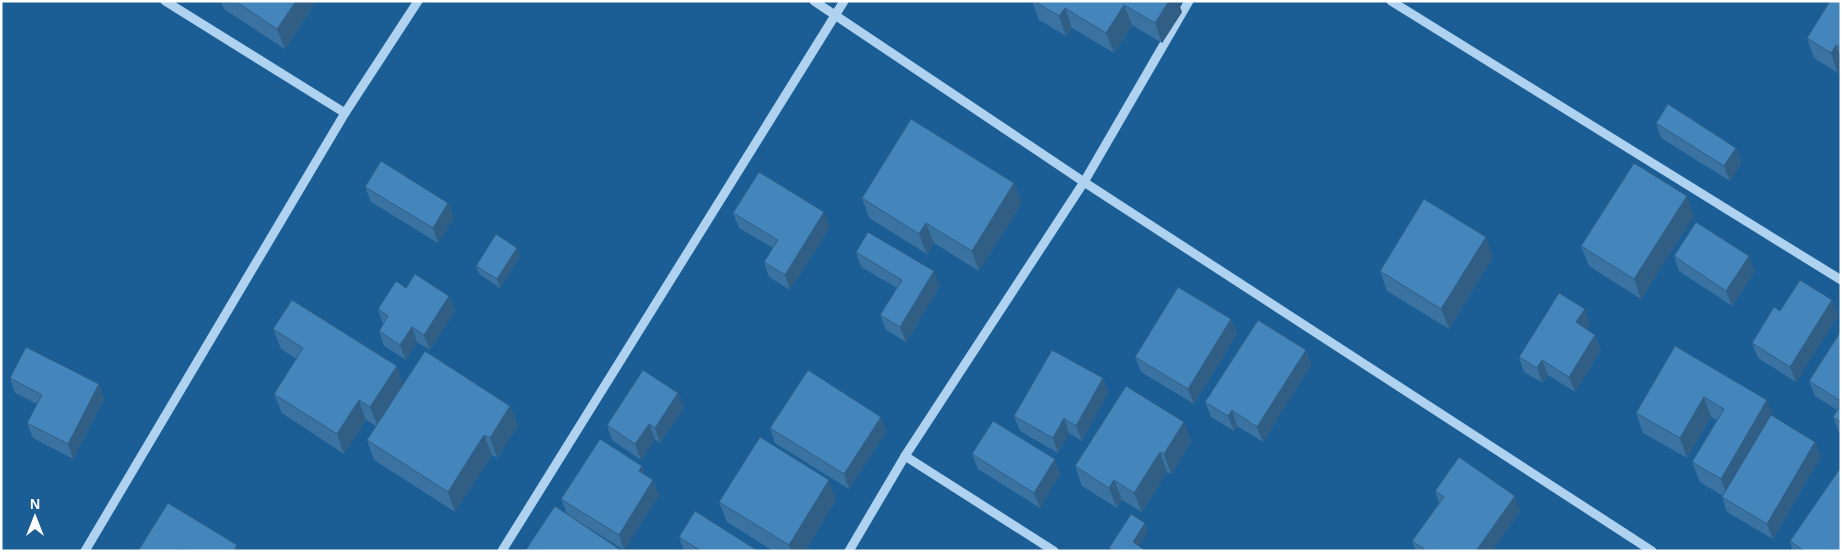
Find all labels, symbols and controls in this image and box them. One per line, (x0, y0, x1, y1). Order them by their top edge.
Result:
north arrow (10, 492, 60, 542)
text: N (30, 496, 40, 512)

